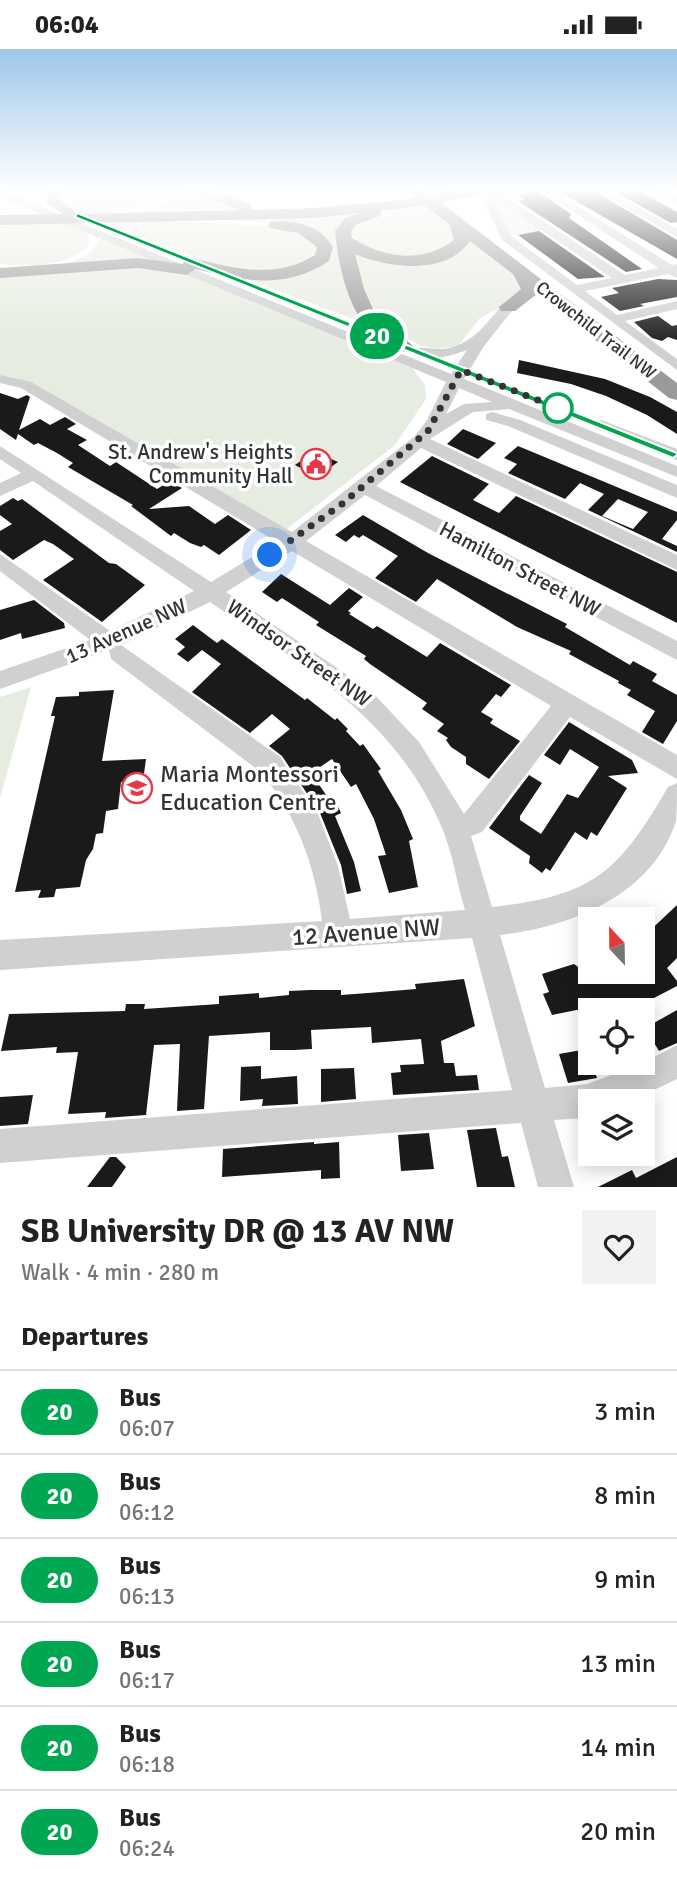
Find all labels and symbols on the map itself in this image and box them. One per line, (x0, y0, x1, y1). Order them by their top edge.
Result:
street label: Crowchild Trail NW (532, 276, 660, 384)
line badge: 20 (346, 313, 408, 359)
unlabelled marker (543, 393, 573, 423)
place label: St. Andrew's Heights Community Hall (108, 439, 293, 489)
public building icon: St. Andrew's Heights Community Hall (299, 447, 333, 481)
street label: Hamilton Street NW (435, 516, 605, 622)
your location (252, 537, 287, 572)
street label: 13 Avenue NW (61, 593, 191, 669)
street label: Windsor Street NW (222, 594, 376, 712)
place label: Maria Montessori Education Centre (160, 759, 339, 817)
school or university icon: Maria Montessori Education Centre (120, 771, 154, 805)
north arrow (578, 907, 654, 983)
street label: 12 Avenue NW (291, 912, 441, 952)

